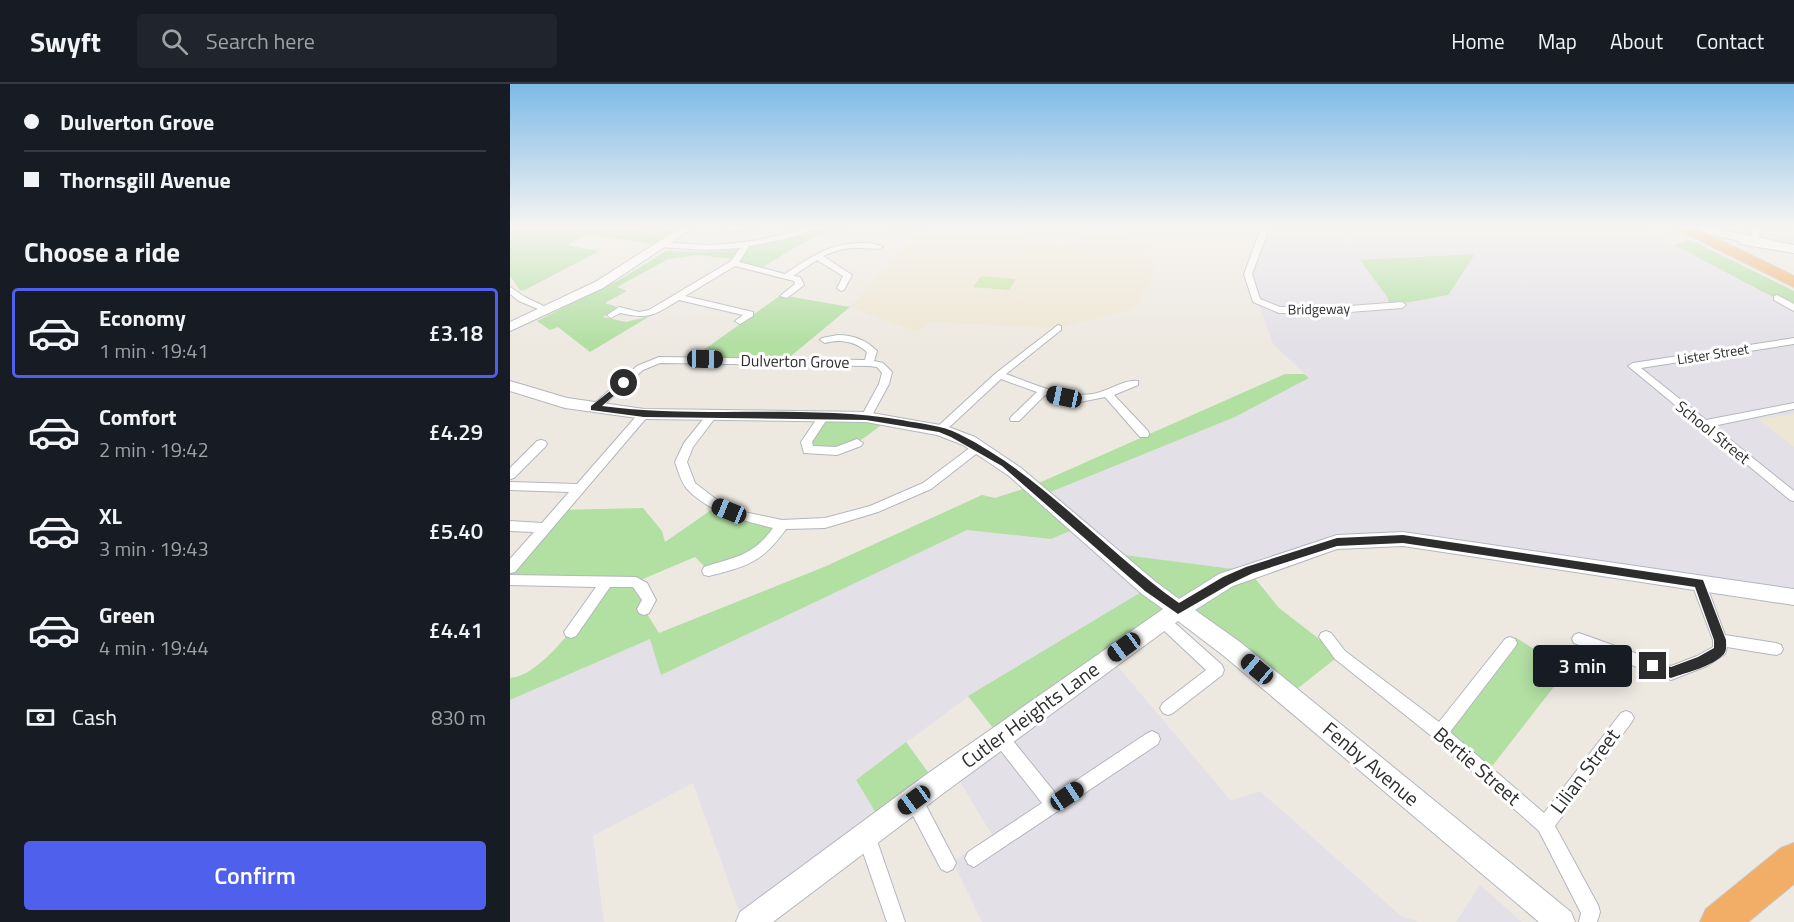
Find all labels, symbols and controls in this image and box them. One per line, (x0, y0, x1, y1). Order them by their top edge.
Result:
search box (137, 14, 557, 68)
text: Swyft (30, 20, 101, 63)
text: Search here (206, 24, 315, 58)
icon: search (158, 25, 191, 58)
text: Home (1451, 25, 1505, 57)
text: Map (1538, 25, 1577, 57)
text: About (1610, 25, 1663, 57)
text: Contact (1696, 25, 1764, 57)
text: Dulverton Grove (60, 105, 214, 139)
text: Thornsgill Avenue (60, 163, 231, 197)
text: Choose a ride (24, 231, 180, 272)
street label: Bridgeway (1288, 297, 1351, 320)
text: Economy (99, 301, 186, 335)
icon: car (27, 306, 81, 360)
text: £3.18 (428, 316, 483, 350)
text: 1 min · 19:41 (99, 335, 209, 366)
street label: Lister Street (1676, 337, 1750, 370)
street label: Dulverton Grove (740, 348, 850, 374)
car (687, 350, 723, 368)
route start (610, 369, 637, 396)
car (1045, 384, 1083, 410)
street label: School Street (1671, 394, 1756, 470)
text: Comfort (99, 400, 177, 434)
icon: car (27, 405, 81, 459)
text: £4.29 (428, 415, 483, 449)
text: 2 min · 19:42 (99, 434, 209, 465)
car (709, 496, 749, 526)
text: XL (99, 499, 122, 533)
icon: car (27, 504, 81, 558)
text: £5.40 (428, 514, 483, 548)
text: 3 min · 19:43 (99, 533, 209, 564)
text: Green (99, 598, 155, 632)
icon: car (27, 603, 81, 657)
text: £4.41 (428, 613, 483, 647)
car (1104, 629, 1144, 665)
text: 4 min · 19:44 (99, 632, 209, 663)
callout: 3 min (1533, 645, 1632, 687)
text: 3 min (1558, 650, 1607, 681)
car (1237, 651, 1277, 687)
route end (1639, 652, 1666, 679)
street label: Cutler Heights Lane (954, 654, 1105, 775)
text: Cash (72, 700, 117, 734)
icon: cash (24, 701, 57, 734)
text: 830 m (431, 702, 486, 733)
street label: Fenby Avenue (1316, 714, 1426, 813)
street label: Bertie Street (1427, 719, 1528, 812)
street label: Lilian Street (1542, 722, 1627, 820)
car (1047, 778, 1087, 814)
car (894, 782, 934, 818)
button: Confirm (24, 841, 486, 910)

